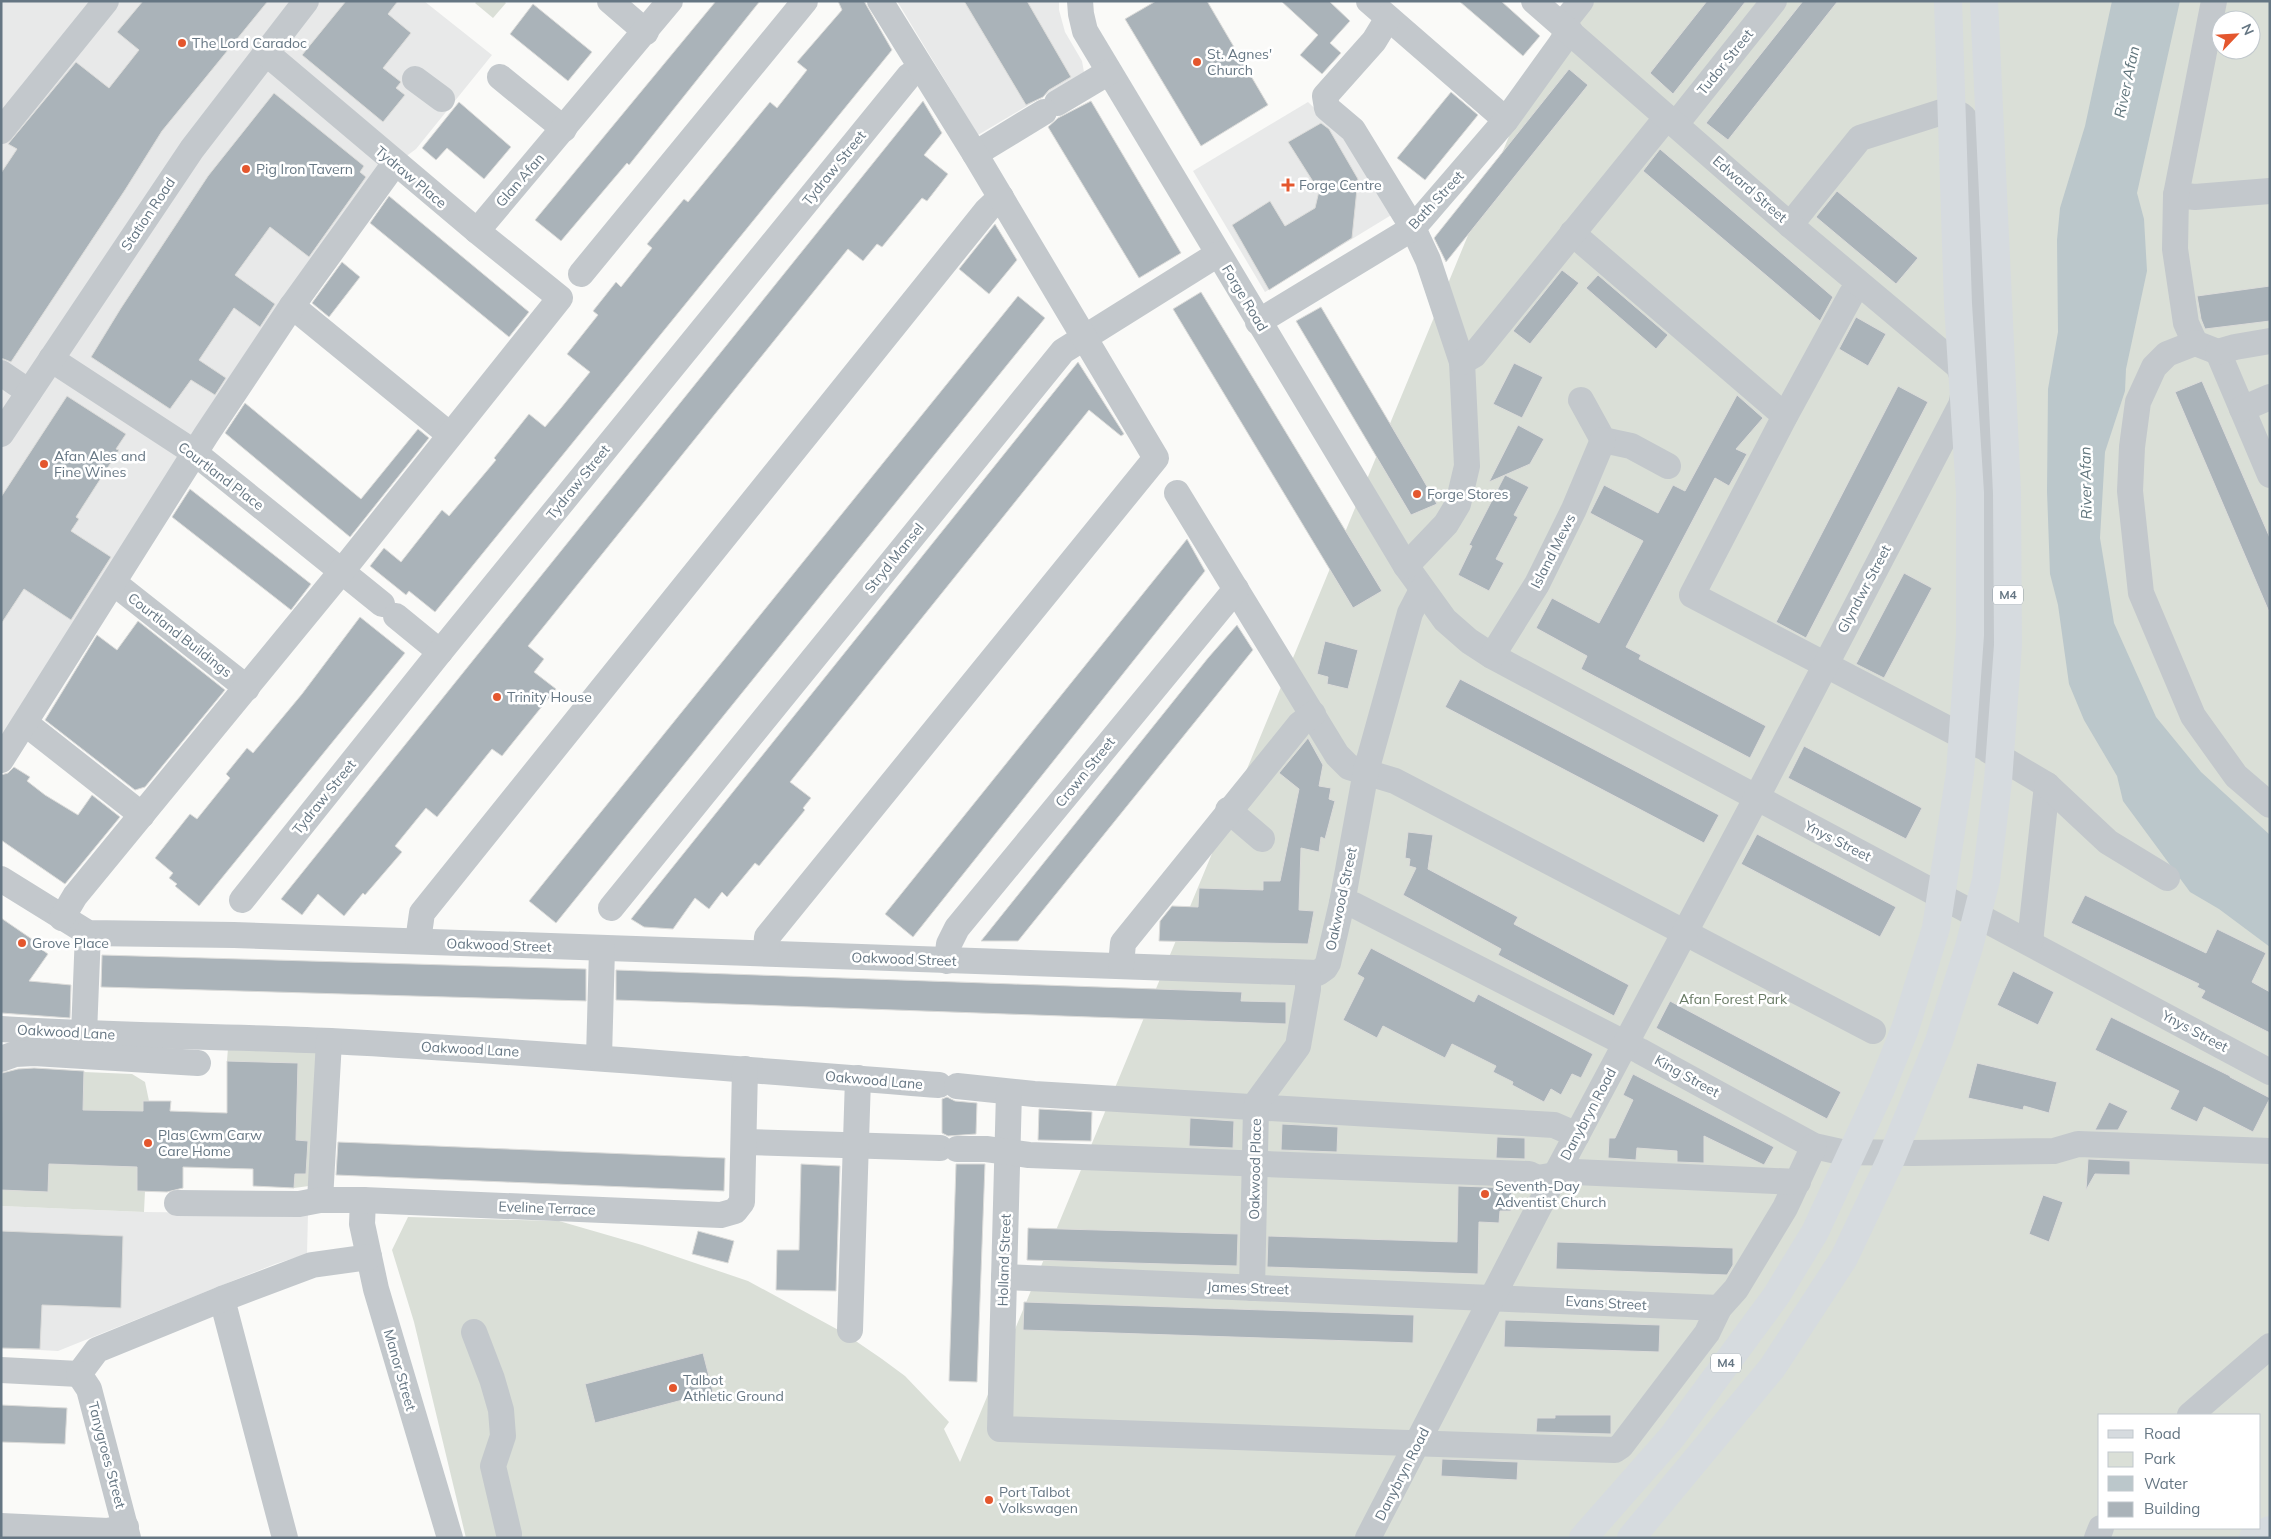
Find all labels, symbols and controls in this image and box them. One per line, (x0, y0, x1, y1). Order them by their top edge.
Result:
north arrow (2211, 10, 2261, 60)
text: N (2237, 21, 2258, 38)
street label: Tudor Street (1693, 25, 1757, 99)
place label: The Lord Caradoc (192, 34, 307, 52)
marker: The Lord Caradoc (176, 37, 188, 49)
water label: River Afan (2110, 44, 2143, 120)
place label: St. Agnes' Church (1207, 45, 1272, 79)
marker: St. Agnes' Church (1191, 56, 1203, 68)
street label: Tydraw Street (798, 127, 870, 209)
street label: Tydraw Place (372, 142, 450, 212)
street label: Glan Afan (492, 149, 548, 211)
street label: Edward Street (1709, 152, 1791, 226)
place label: Pig Iron Tavern (256, 160, 353, 178)
marker: Pig Iron Tavern (240, 163, 252, 175)
street label: Bath Street (1404, 167, 1468, 233)
street label: Station Road (117, 174, 179, 254)
place label: Forge Centre (1299, 176, 1382, 194)
marker: Forge Centre (1281, 178, 1295, 192)
street label: Forge Road (1218, 261, 1272, 335)
street label: Courtland Place (175, 438, 267, 514)
street label: Tydraw Street (542, 441, 614, 523)
water label: River Afan (2075, 446, 2096, 520)
place label: Afan Ales and Fine Wines (54, 447, 146, 481)
marker: Afan Ales and Fine Wines (38, 458, 50, 470)
place label: Forge Stores (1427, 485, 1508, 503)
marker: Forge Stores (1411, 488, 1423, 500)
street label: Island Mews (1527, 511, 1579, 591)
street label: Stryd Mansel (860, 519, 928, 597)
street label: Glyndwr Street (1833, 542, 1895, 636)
road number: M4 (1993, 586, 2023, 604)
street label: Courtland Buildings (124, 589, 236, 681)
place label: Trinity House (507, 688, 592, 706)
marker: Trinity House (491, 691, 503, 703)
street label: Crown Street (1051, 733, 1119, 811)
street label: Tydraw Street (288, 756, 360, 838)
street label: Ynys Street (1801, 816, 1874, 865)
street label: Oakwood Street (1321, 846, 1361, 952)
place label: Grove Place (32, 934, 109, 952)
street label: Oakwood Street (446, 934, 552, 956)
marker: Grove Place (16, 937, 28, 949)
street label: Oakwood Street (851, 948, 957, 970)
park label: Afan Forest Park (1679, 990, 1788, 1008)
street label: Ynys Street (2158, 1006, 2231, 1056)
street label: Oakwood Lane (17, 1020, 115, 1044)
street label: Oakwood Lane (421, 1037, 519, 1061)
street label: King Street (1651, 1051, 1723, 1101)
street label: Danybryn Road (1556, 1065, 1620, 1163)
street label: Oakwood Lane (824, 1067, 924, 1093)
street label: Oakwood Place (1245, 1118, 1265, 1220)
place label: Plas Cwm Carw Care Home (158, 1126, 262, 1160)
marker: Plas Cwm Carw Care Home (142, 1137, 154, 1149)
place label: Seventh-Day Adventist Church (1495, 1177, 1606, 1211)
marker: Seventh-Day Adventist Church (1479, 1188, 1491, 1200)
street label: Eveline Terrace (498, 1197, 596, 1219)
street label: Holland Street (993, 1213, 1015, 1307)
street label: James Street (1207, 1278, 1289, 1298)
street label: Evans Street (1565, 1292, 1647, 1314)
street label: Manor Street (380, 1327, 420, 1413)
road number: M4 (1711, 1354, 1741, 1372)
place label: Talbot Athletic Ground (683, 1371, 784, 1405)
marker: Talbot Athletic Ground (667, 1382, 679, 1394)
street label: Tanygroes Street (84, 1400, 130, 1510)
legend (2098, 1414, 2261, 1529)
street label: Danybryn Road (1371, 1424, 1433, 1524)
text: Road (2144, 1424, 2181, 1443)
text: Park (2144, 1449, 2176, 1468)
text: Water (2144, 1474, 2188, 1493)
place label: Port Talbot Volkswagen (999, 1483, 1078, 1517)
marker: Port Talbot Volkswagen (983, 1494, 995, 1506)
text: Building (2144, 1499, 2200, 1518)

